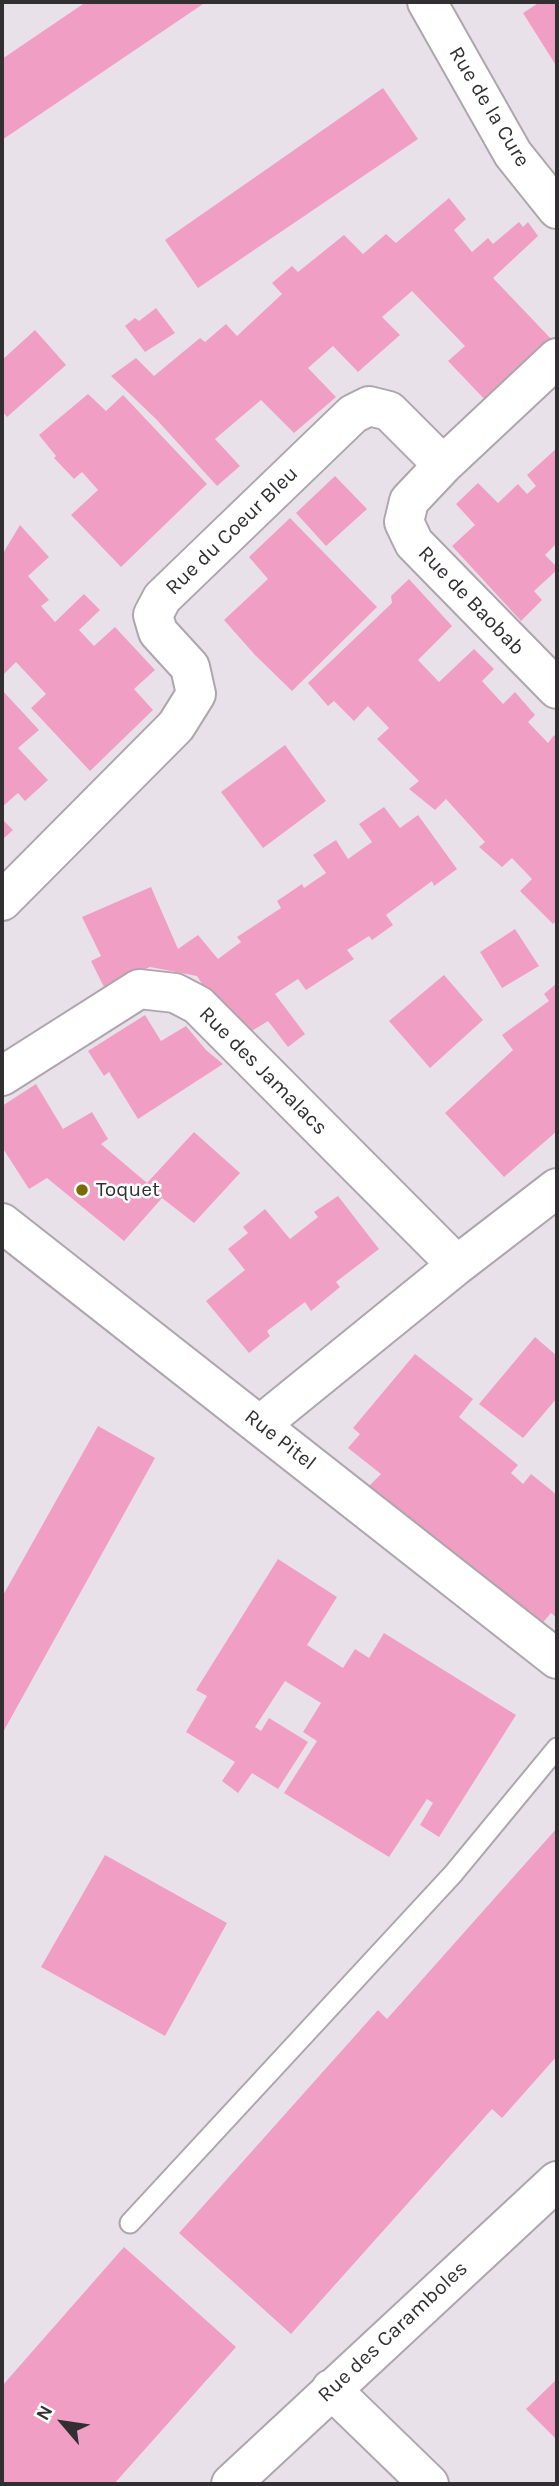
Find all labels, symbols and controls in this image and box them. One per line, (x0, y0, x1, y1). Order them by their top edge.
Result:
street label: Rue de la Cure (443, 42, 535, 172)
street label: Rue du Coeur Bleu (161, 461, 303, 601)
street label: Rue de Baobab (413, 541, 529, 661)
street label: Rue des Jamalacs (194, 1002, 332, 1140)
place label: Toquet (96, 1177, 160, 1203)
marker: Toquet (74, 1182, 90, 1198)
street label: Rue Pitel (239, 1404, 321, 1476)
street label: Rue des Caramboles (313, 2256, 473, 2408)
north arrow (28, 2388, 98, 2458)
text: N (32, 2402, 58, 2424)

